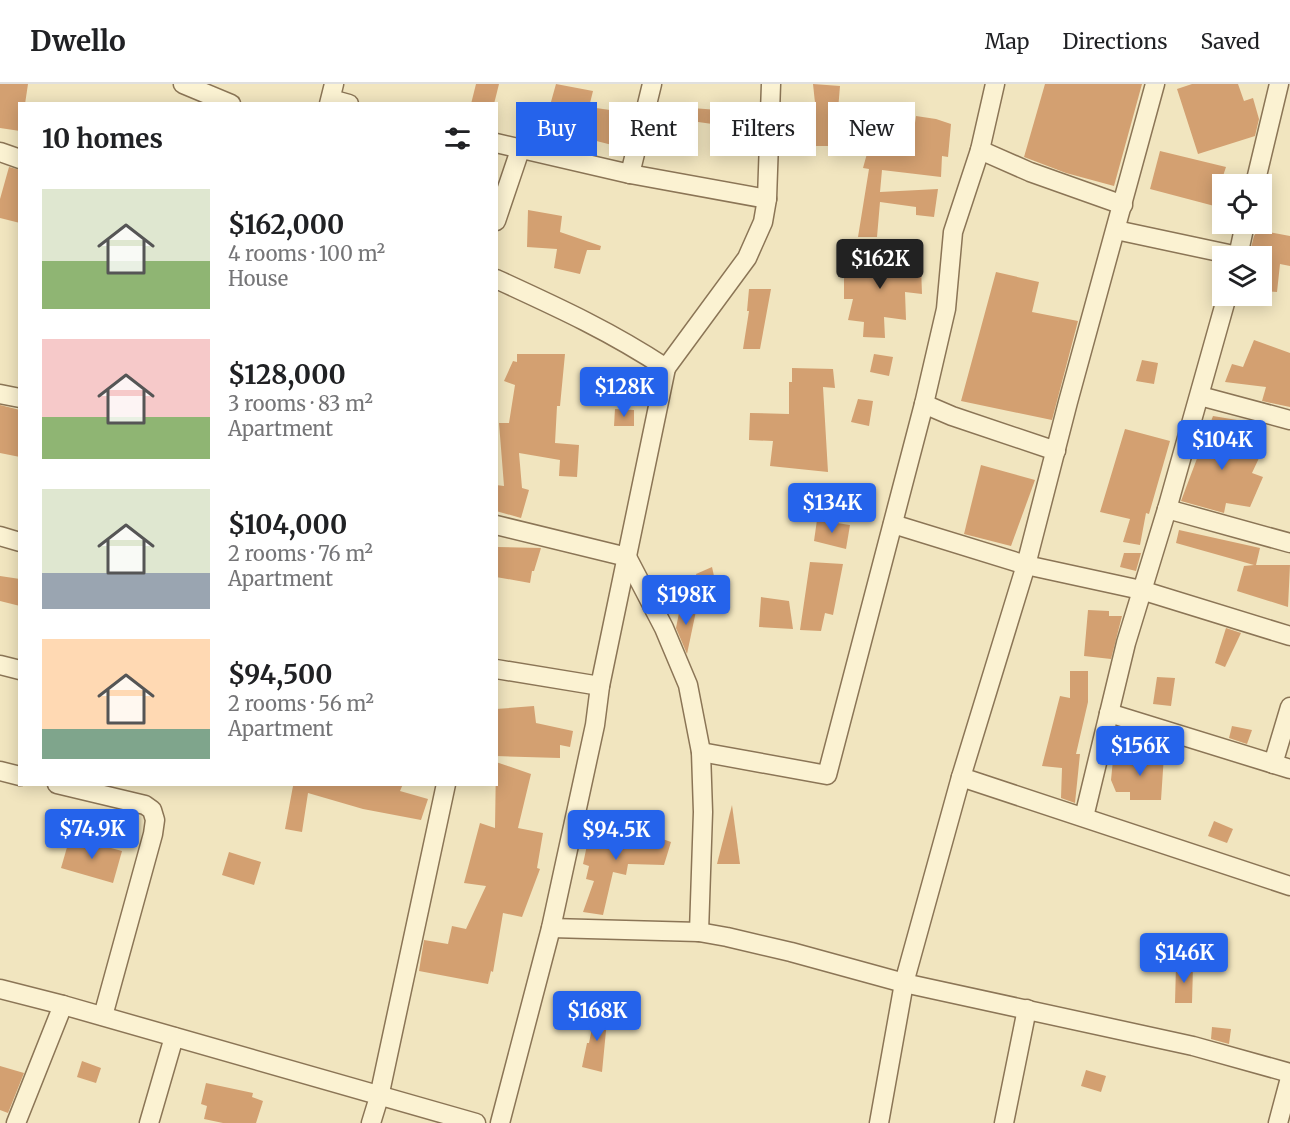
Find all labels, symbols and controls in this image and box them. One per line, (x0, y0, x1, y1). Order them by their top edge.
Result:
text: Dwello (30, 23, 126, 59)
text: Map (985, 28, 1029, 55)
text: Directions (1062, 28, 1167, 55)
text: Saved (1200, 28, 1260, 55)
chip: Buy (516, 102, 597, 156)
chip: Rent (609, 102, 698, 156)
chip: Filters (710, 102, 816, 156)
chip: New (828, 102, 915, 156)
text: 10 homes (42, 122, 163, 155)
icon: filters (441, 122, 474, 155)
map controls (1212, 174, 1272, 306)
button: locate (1212, 174, 1272, 234)
text: $162,000 (228, 208, 344, 241)
icon: home (90, 213, 162, 285)
pin: $162K (838, 239, 922, 290)
text: 4 rooms · 100 m² (228, 241, 385, 266)
text: $162K (850, 246, 910, 271)
button: layers (1212, 246, 1272, 306)
text: House (228, 266, 288, 291)
text: $128,000 (228, 358, 346, 391)
icon: home (90, 363, 162, 435)
pin: $128K (582, 367, 666, 418)
text: $128K (594, 374, 654, 399)
text: 3 rooms · 83 m² (228, 391, 373, 416)
text: Apartment (228, 416, 333, 441)
pin: $104K (1180, 420, 1264, 471)
text: $104K (1191, 427, 1253, 452)
pin: $134K (790, 483, 874, 534)
text: $134K (802, 490, 862, 515)
text: $104,000 (228, 508, 347, 541)
icon: home (90, 513, 162, 585)
text: 2 rooms · 76 m² (228, 541, 373, 566)
text: Apartment (228, 566, 333, 591)
pin: $198K (644, 575, 728, 626)
text: $198K (656, 582, 716, 607)
text: $94,500 (228, 658, 333, 691)
icon: home (90, 663, 162, 735)
text: 2 rooms · 56 m² (228, 691, 374, 716)
text: Apartment (228, 716, 333, 741)
pin: $156K (1098, 726, 1182, 777)
text: $156K (1110, 733, 1170, 758)
pin: $74.9K (43, 809, 141, 860)
pin: $94.5K (567, 810, 665, 861)
text: $74.9K (59, 816, 125, 841)
text: $94.5K (582, 817, 650, 842)
pin: $146K (1142, 933, 1226, 984)
text: $146K (1154, 940, 1214, 965)
pin: $168K (555, 991, 639, 1042)
text: $168K (567, 998, 627, 1023)

